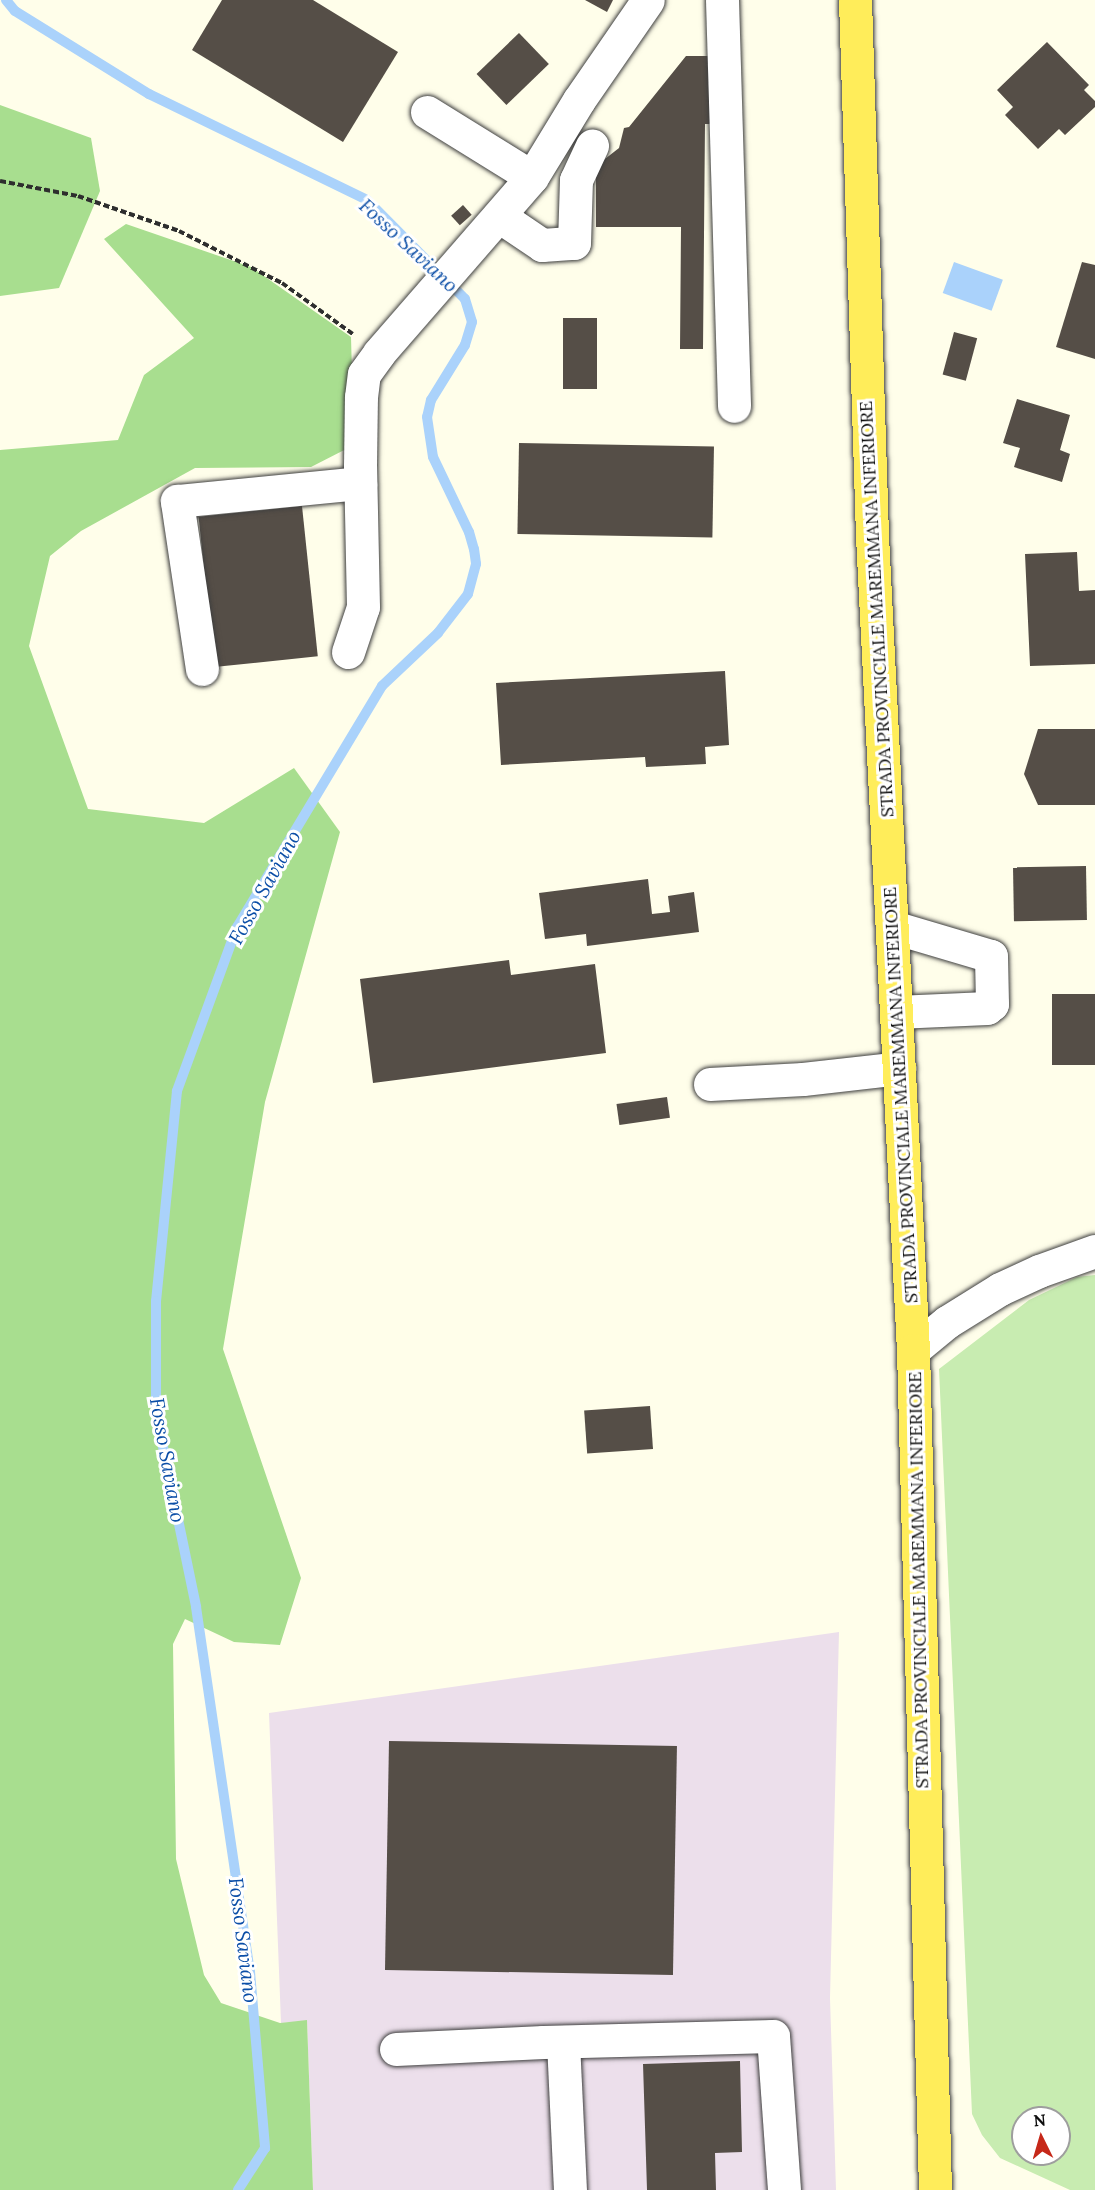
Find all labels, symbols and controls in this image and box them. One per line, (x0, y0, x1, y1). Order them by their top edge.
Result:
water label: Fosso Saviano (355, 193, 463, 297)
street label: STRADA PROVINCIALE MAREMMANA INFERIORE (855, 400, 899, 818)
water label: Fosso Saviano (223, 826, 305, 948)
street label: STRADA PROVINCIALE MAREMMANA INFERIORE (879, 886, 923, 1304)
street label: STRADA PROVINCIALE MAREMMANA INFERIORE (905, 1371, 933, 1789)
water label: Fosso Saviano (145, 1396, 191, 1524)
water label: Fosso Saviano (224, 1876, 264, 2004)
north arrow (1011, 2106, 1071, 2166)
text: N (1033, 2110, 1047, 2131)

